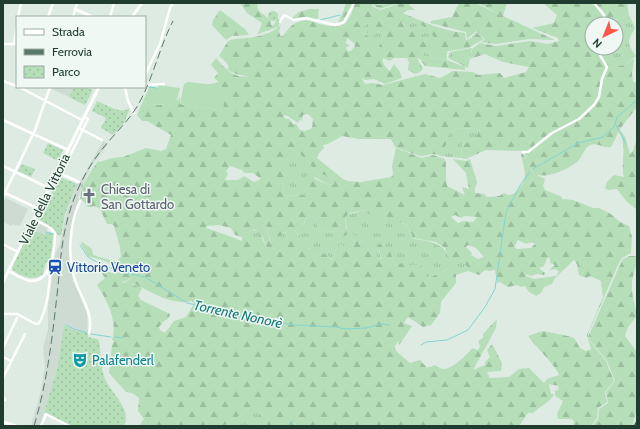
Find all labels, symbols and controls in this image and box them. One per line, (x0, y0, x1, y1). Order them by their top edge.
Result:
legend (16, 16, 146, 88)
north arrow (584, 16, 624, 56)
text: Strada (52, 24, 85, 39)
text: N (590, 36, 605, 51)
text: Ferrovia (52, 44, 92, 59)
text: Parco (52, 64, 80, 79)
street label: Viale della Vittoria (15, 150, 73, 247)
place label: Chiesa di San Gottardo (101, 181, 174, 212)
church icon: Chiesa di San Gottardo (80, 187, 98, 205)
station icon: Vittorio Veneto (46, 258, 64, 276)
place label: Vittorio Veneto (67, 259, 150, 275)
water label: Torrente Nonorè (192, 296, 285, 332)
theatre icon: Palafenderl (71, 351, 89, 369)
place label: Palafenderl (92, 352, 154, 368)

